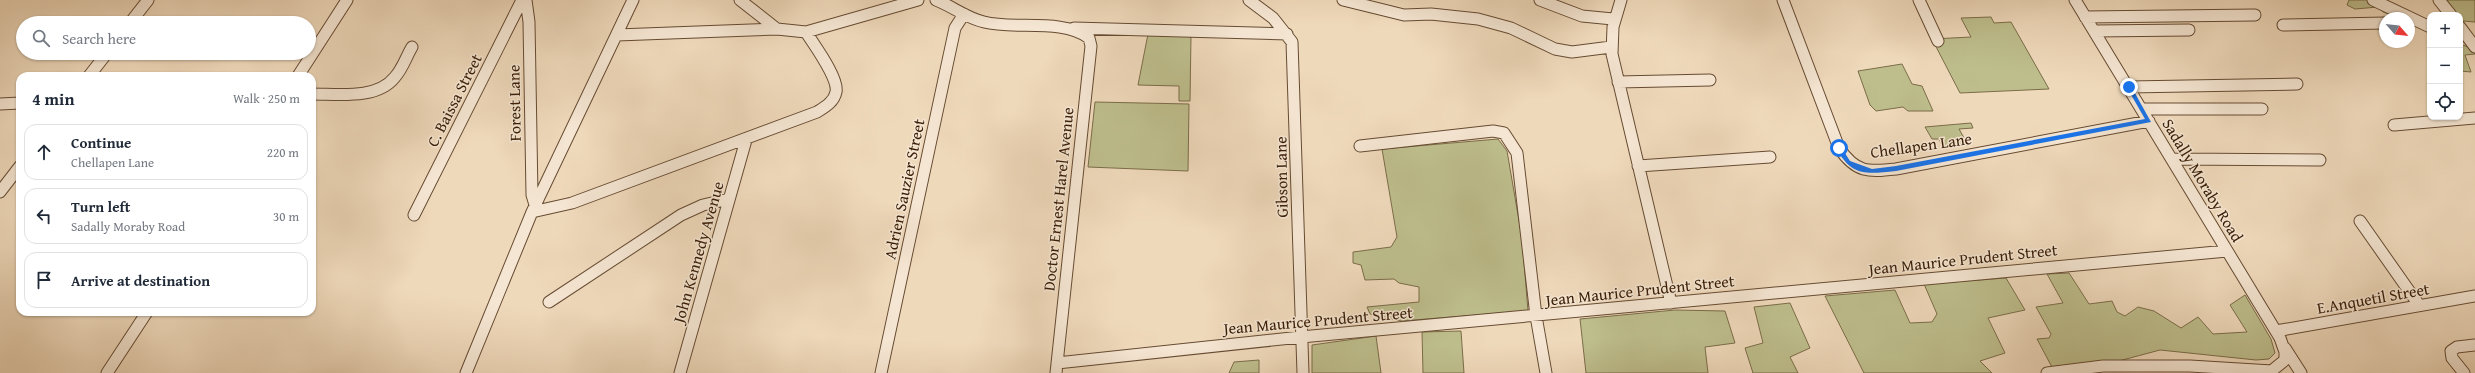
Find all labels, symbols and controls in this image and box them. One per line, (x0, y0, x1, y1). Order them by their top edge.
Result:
north arrow (2379, 12, 2415, 48)
map controls (2427, 12, 2463, 120)
button: + (2427, 12, 2463, 48)
search box (16, 16, 316, 60)
icon: search (30, 27, 52, 49)
text: Search here (62, 28, 136, 49)
button: − (2427, 48, 2463, 84)
street label: C. Baissa Street (420, 49, 488, 151)
street label: Forest Lane (501, 65, 527, 141)
route end (2120, 78, 2138, 96)
button: locate (2427, 84, 2463, 120)
text: 4 min (32, 86, 74, 111)
text: Walk · 250 m (233, 89, 300, 108)
street label: Doctor Ernest Harel Avenue (1036, 106, 1080, 292)
street label: Sadally Moraby Road (2157, 114, 2250, 247)
street label: Adrien Sauzier Street (877, 116, 931, 261)
street label: Chellapen Lane (1869, 126, 1973, 164)
text: Continue (71, 132, 132, 153)
street label: Gibson Lane (1268, 136, 1294, 218)
route start (1830, 139, 1848, 157)
icon: ahead (33, 141, 55, 163)
text: 220 m (267, 143, 299, 162)
text: Chellapen Lane (71, 153, 154, 172)
street label: John Kennedy Avenue (666, 178, 730, 328)
text: Turn left (71, 196, 130, 217)
icon: left (33, 205, 55, 227)
text: 30 m (273, 207, 299, 226)
text: Sadally Moraby Road (71, 217, 185, 236)
street label: Jean Maurice Prudent Street (1865, 237, 2059, 281)
street label: Jean Maurice Prudent Street (1542, 268, 1736, 312)
icon: arrive (33, 269, 55, 291)
text: Arrive at destination (71, 270, 210, 291)
street label: E.Anquetil Street (2315, 276, 2432, 320)
street label: Jean Maurice Prudent Street (1220, 300, 1414, 340)

